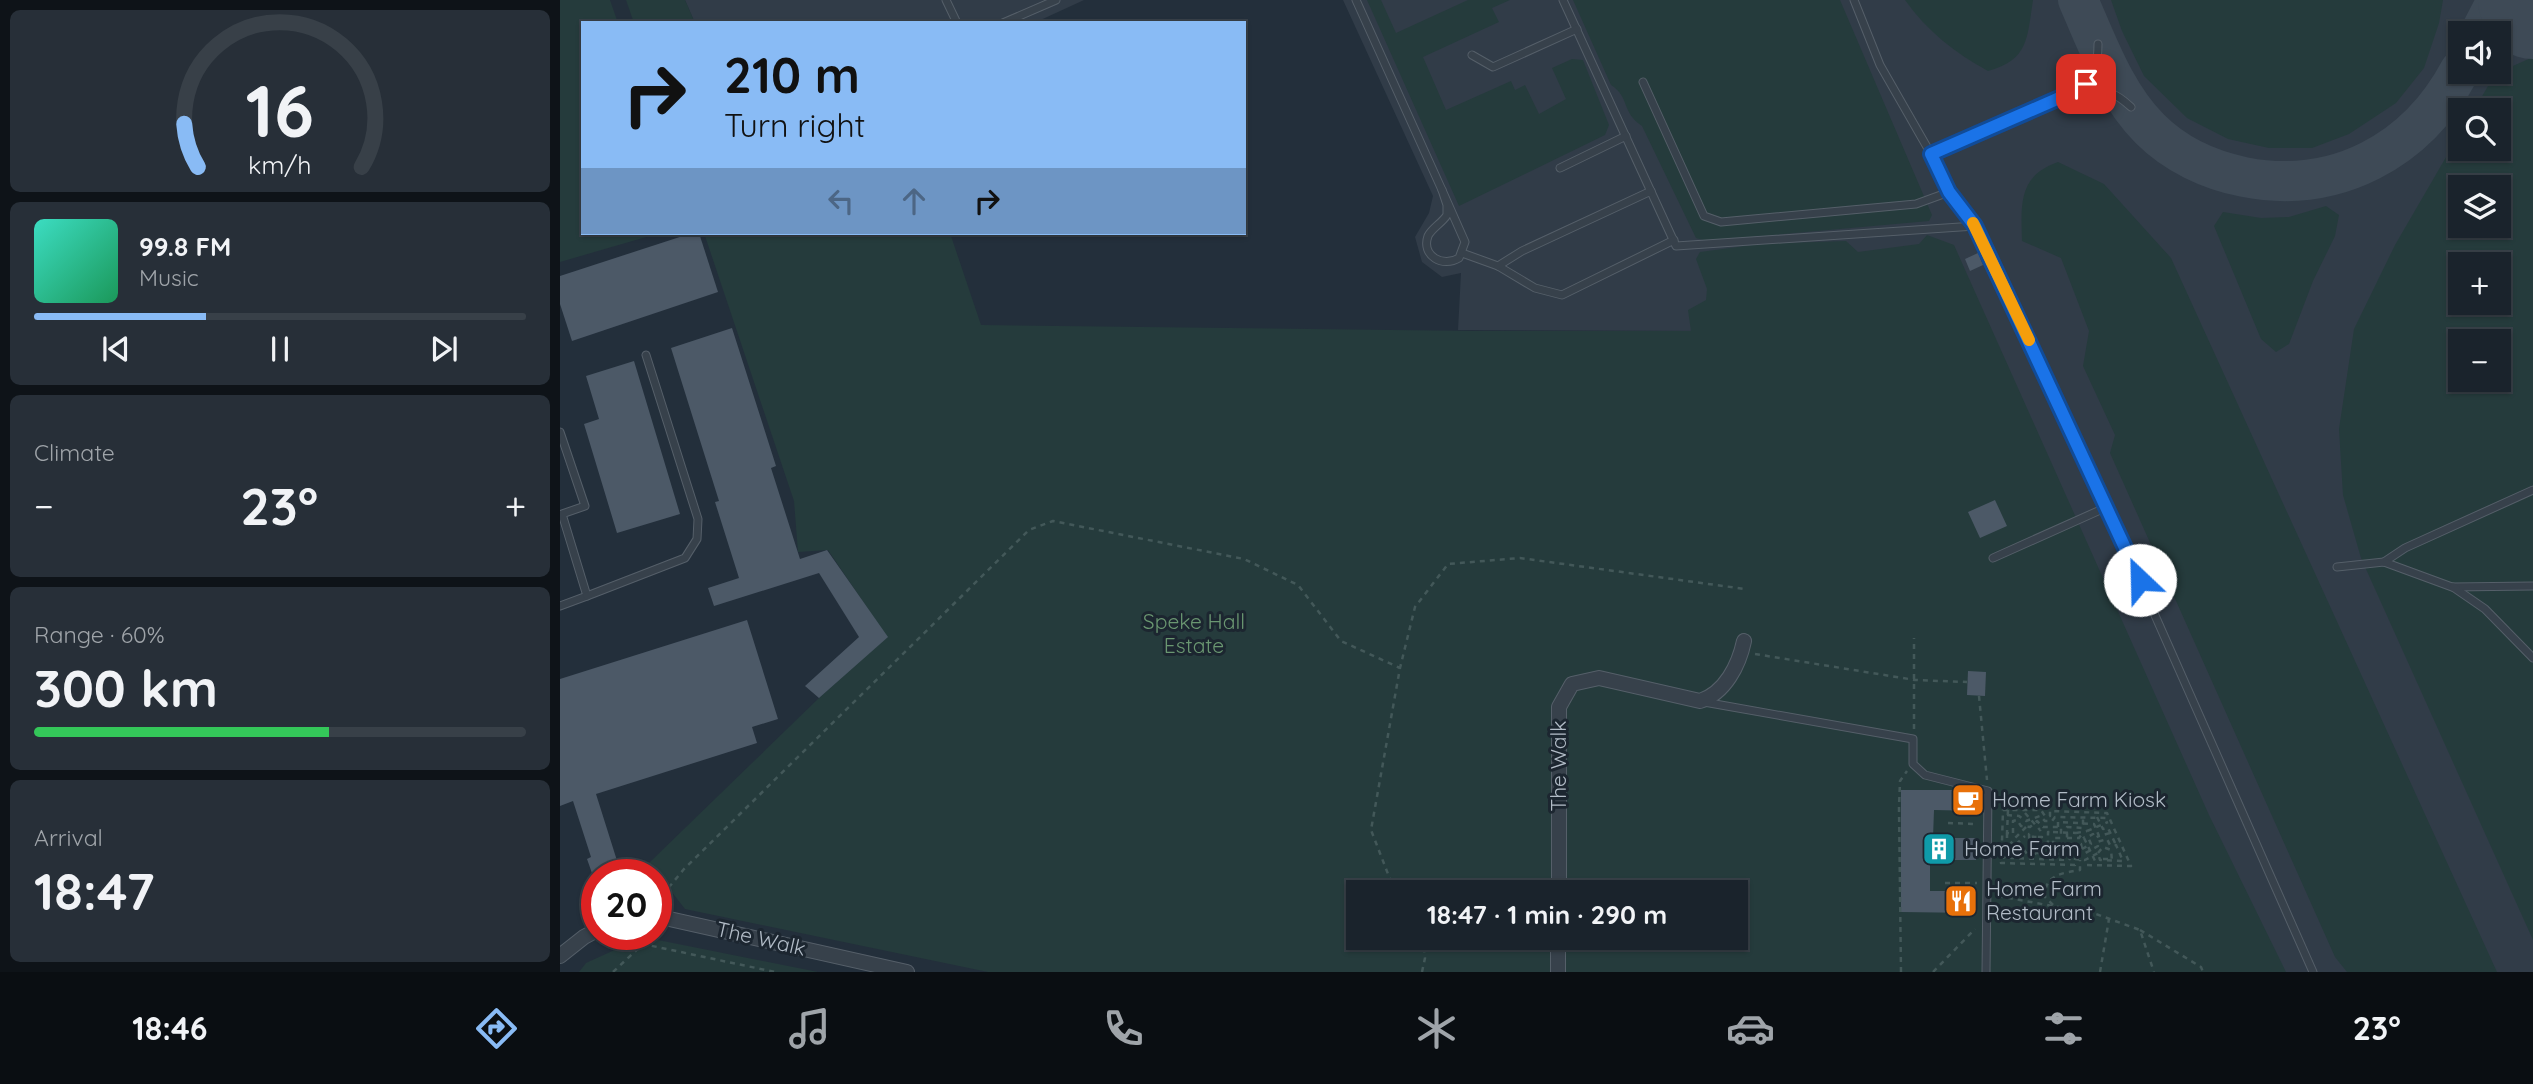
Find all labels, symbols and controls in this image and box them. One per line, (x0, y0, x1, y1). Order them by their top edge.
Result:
map controls (2448, 21, 2511, 392)
button: sound (2448, 21, 2511, 84)
text: 210 m (724, 44, 860, 105)
icon: right (609, 49, 700, 140)
pin (2056, 54, 2116, 114)
text: 16 (246, 65, 314, 156)
icon: arrive (2067, 65, 2105, 103)
button: search (2448, 98, 2511, 161)
text: Turn right (724, 105, 865, 145)
text: km/h (248, 149, 312, 180)
button: layers (2448, 175, 2511, 238)
icon: left (822, 182, 860, 220)
icon: ahead (895, 182, 933, 220)
icon: right (968, 182, 1006, 220)
text: 99.8 FM (139, 230, 231, 263)
button: + (2448, 252, 2511, 315)
text: Music (139, 263, 199, 292)
button: − (2448, 329, 2511, 392)
icon: previous (97, 330, 135, 368)
icon: pause (261, 330, 299, 368)
icon: next (425, 330, 463, 368)
text: Climate (34, 438, 115, 467)
text: 23° (240, 473, 318, 538)
text: − (34, 482, 54, 530)
text: + (505, 482, 526, 530)
position arrow (2103, 543, 2177, 617)
park label: Speke Hall Estate (1143, 608, 1245, 658)
text: Range · 60% (34, 620, 165, 649)
text: 300 km (34, 655, 218, 720)
street label: The Walk (1545, 720, 1571, 812)
cafe icon: Home Farm Kiosk (1949, 781, 1987, 819)
place label: Home Farm Kiosk (1992, 786, 2166, 812)
text: Arrival (34, 823, 103, 852)
building icon: Home Farm (1920, 830, 1958, 868)
place label: Home Farm (1964, 835, 2080, 861)
text: 18:47 (34, 858, 154, 923)
speed limit sign: 20 (581, 859, 672, 950)
place label: Home Farm Restaurant (1986, 875, 2102, 925)
restaurant icon: Home Farm Restaurant (1942, 882, 1980, 920)
text: 18:47 · 1 min · 290 m (1427, 898, 1667, 931)
street label: The Walk (714, 915, 809, 961)
icon: directions (472, 1004, 521, 1053)
icon: music (785, 1004, 834, 1053)
icon: phone (1099, 1004, 1148, 1053)
icon: climate (1412, 1004, 1461, 1053)
icon: car (1726, 1004, 1775, 1053)
icon: filters (2039, 1004, 2088, 1053)
text: 18:46 (132, 1008, 207, 1048)
text: 23° (2353, 1008, 2401, 1048)

